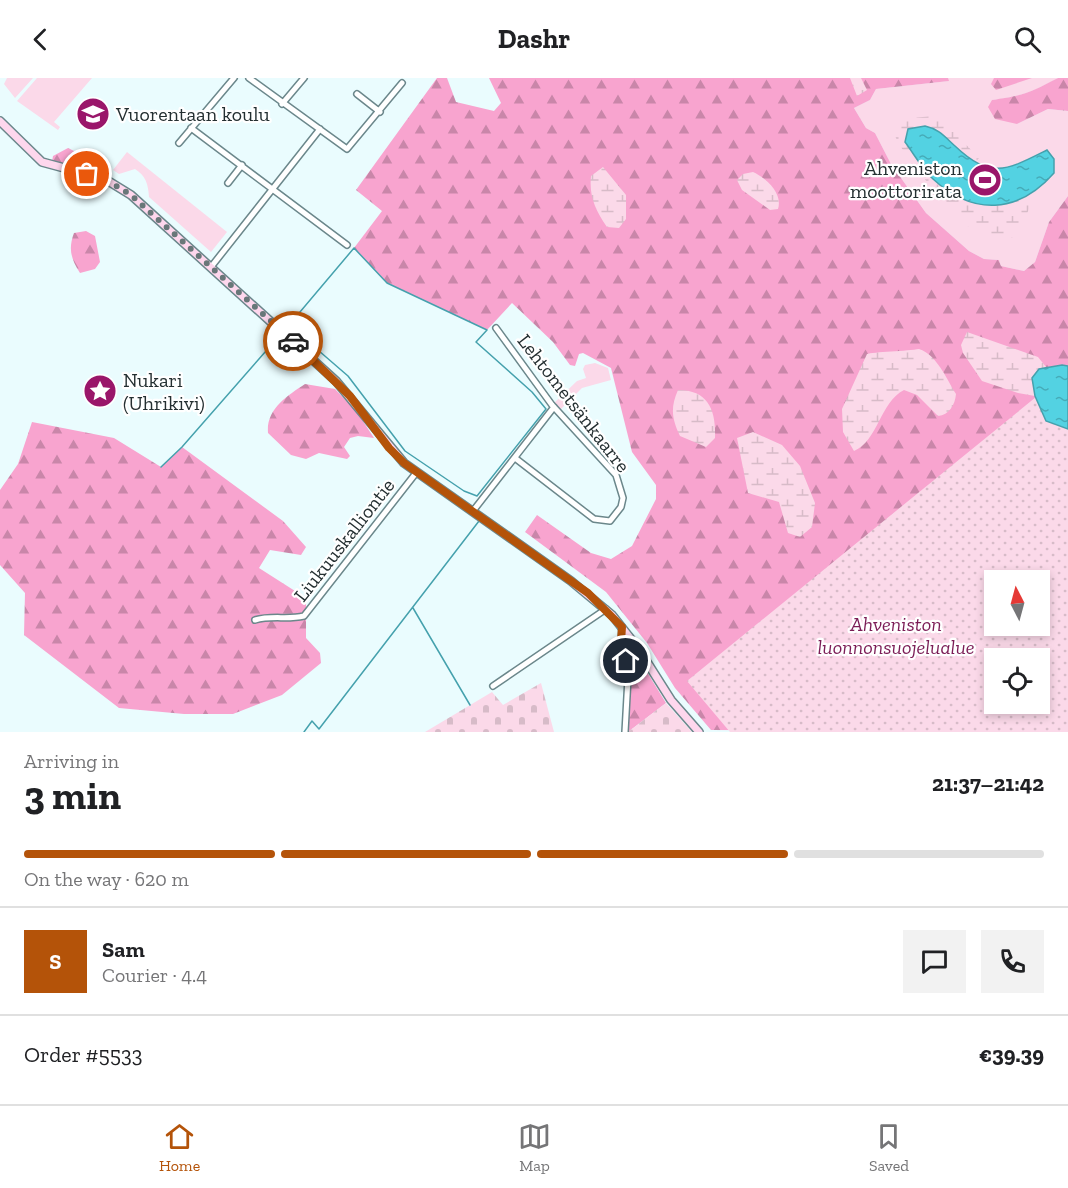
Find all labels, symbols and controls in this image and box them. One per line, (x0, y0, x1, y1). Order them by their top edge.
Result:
icon: back (24, 23, 57, 56)
text: Dashr (498, 23, 570, 55)
icon: search (1011, 23, 1044, 56)
school or university icon: Vuorentaan koulu (75, 96, 111, 132)
place label: Vuorentaan koulu (115, 102, 270, 126)
pin (61, 148, 112, 199)
place label: Ahveniston moottorirata (850, 156, 963, 203)
icon: bag (70, 157, 103, 190)
sports icon: Ahveniston moottorirata (967, 162, 1003, 198)
courier (263, 311, 323, 371)
icon: car (277, 325, 310, 358)
street label: Lehtometsänkaarre (513, 329, 635, 477)
place label: Nukari (Uhrikivi) (123, 368, 205, 415)
place icon: Nukari (Uhrikivi) (82, 373, 118, 409)
street label: Liukuuskalliontie (288, 474, 400, 606)
north arrow (984, 570, 1050, 636)
map controls (984, 570, 1050, 714)
park label: Ahveniston luonnonsuojelualue (817, 612, 975, 659)
pin (600, 635, 651, 686)
icon: home (609, 644, 642, 677)
button: locate (984, 648, 1050, 714)
text: Arriving in (24, 749, 119, 773)
text: 21:37–21:42 (932, 770, 1044, 797)
text: 3 min (24, 772, 121, 819)
text: On the way · 620 m (24, 867, 189, 891)
button: chat (903, 930, 966, 993)
button: phone (981, 930, 1044, 993)
text: Sam (102, 936, 145, 963)
text: S (49, 948, 62, 975)
text: Courier · 4.4 (102, 963, 207, 987)
text: Order #5533 (24, 1041, 143, 1068)
text: €39.39 (979, 1041, 1044, 1068)
tab: Home (159, 1120, 200, 1175)
tab: Map (518, 1120, 551, 1175)
tab: Saved (869, 1120, 909, 1175)

